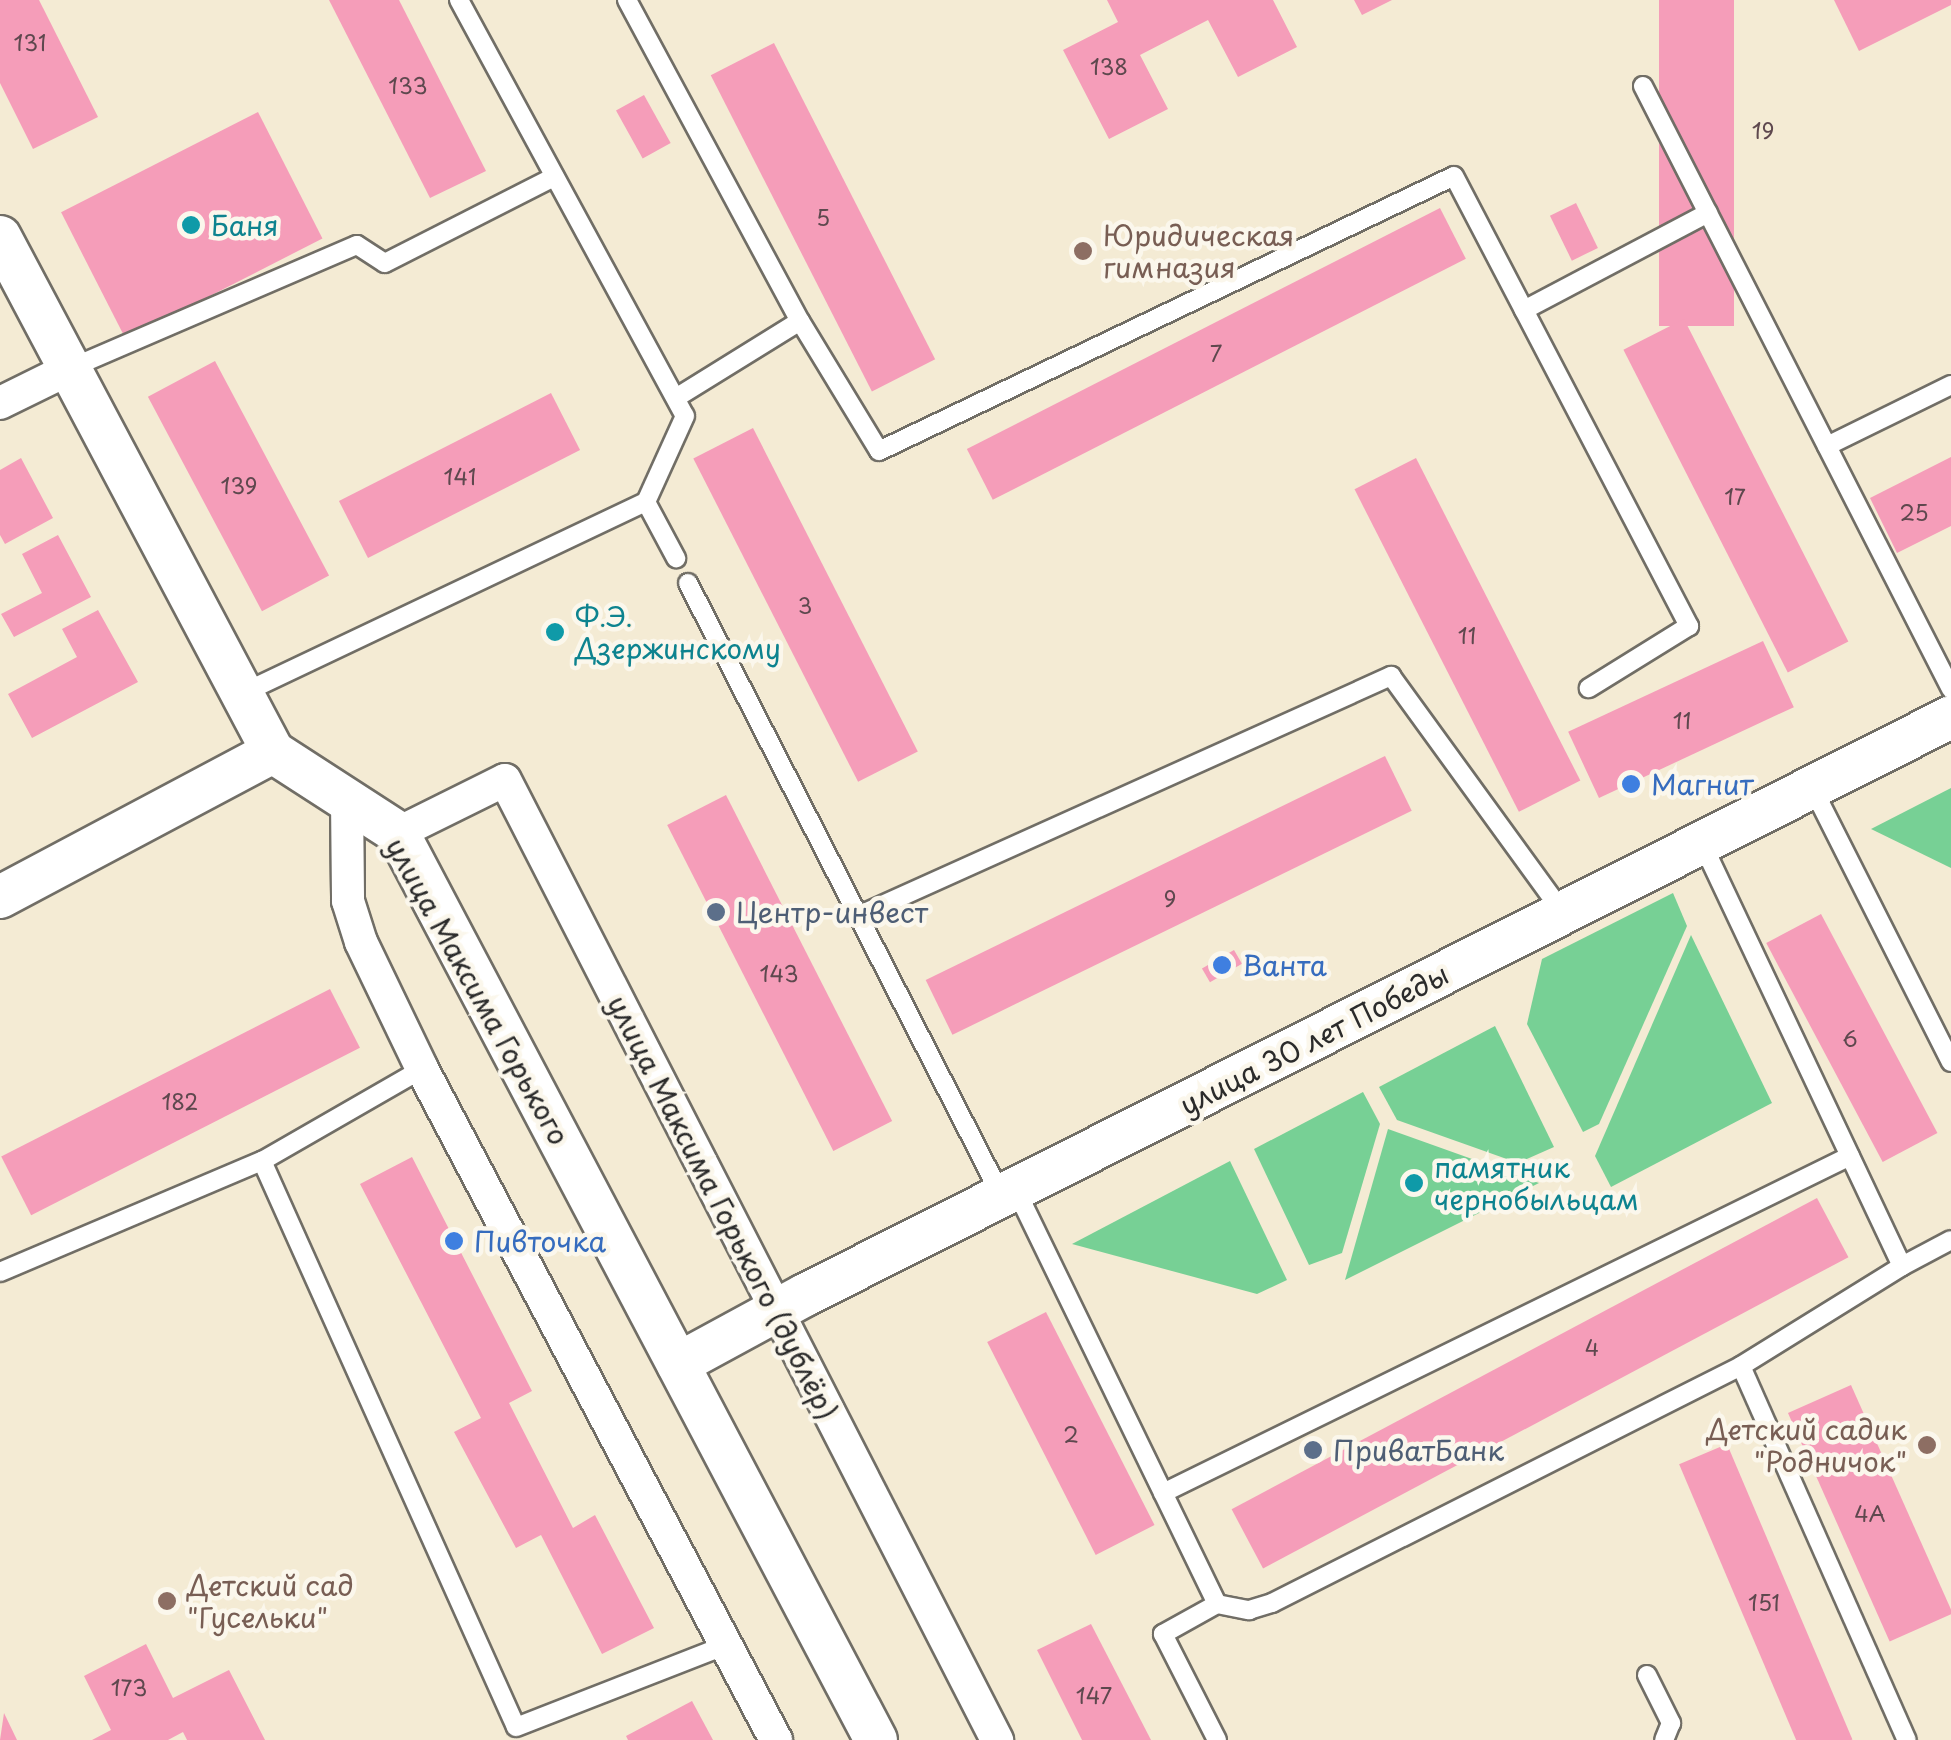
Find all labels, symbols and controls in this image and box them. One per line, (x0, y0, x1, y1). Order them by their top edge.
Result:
house number: 131 (14, 29, 46, 55)
house number: 138 (1090, 53, 1128, 79)
house number: 133 (388, 72, 428, 98)
house number: 19 (1752, 117, 1774, 143)
house number: 5 (816, 204, 830, 230)
place label: Баня (211, 208, 279, 242)
marker: Баня (180, 214, 202, 236)
place label: Юридическая гимназия (1103, 218, 1294, 284)
marker: Юридическая гимназия (1072, 240, 1094, 262)
house number: 7 (1210, 340, 1222, 366)
house number: 141 (444, 463, 476, 489)
house number: 139 (221, 472, 257, 498)
house number: 17 (1724, 483, 1746, 509)
house number: 25 (1899, 499, 1929, 525)
house number: 3 (798, 592, 812, 618)
place label: Ф.Э. Дзержинскому (575, 599, 781, 665)
marker: Ф.Э. Дзержинскому (544, 621, 566, 643)
house number: 11 (1458, 622, 1476, 648)
house number: 11 (1673, 707, 1691, 733)
place label: Магнит (1651, 767, 1753, 801)
marker: Магнит (1620, 773, 1642, 795)
street label: улица Максима Горького (379, 830, 577, 1152)
house number: 9 (1164, 885, 1176, 911)
place label: Центр-инвест (736, 895, 928, 929)
marker: Центр-инвест (705, 901, 727, 923)
place label: Ванта (1242, 948, 1327, 982)
marker: Ванта (1211, 954, 1233, 976)
street label: улица 30 лет Победы (1173, 956, 1455, 1122)
house number: 143 (760, 960, 798, 986)
street label: улица Максима Горького (дублёр) (600, 988, 846, 1426)
house number: 6 (1842, 1025, 1858, 1051)
house number: 182 (161, 1088, 199, 1114)
place label: памятник чернобыльцам (1434, 1150, 1639, 1216)
marker: памятник чернобыльцам (1403, 1172, 1425, 1194)
place label: Пивточка (474, 1224, 606, 1258)
marker: Пивточка (443, 1230, 465, 1252)
house number: 4 (1585, 1334, 1599, 1360)
place label: Детский садик "Родничок" (1704, 1412, 1907, 1478)
house number: 2 (1063, 1421, 1079, 1447)
place label: ПриватБанк (1333, 1433, 1504, 1467)
marker: Детский садик "Родничок" (1916, 1434, 1938, 1456)
marker: ПриватБанк (1302, 1439, 1324, 1461)
house number: 4А (1854, 1500, 1886, 1526)
place label: Детский сад "Гусельки" (187, 1568, 356, 1634)
house number: 151 (1748, 1589, 1780, 1615)
marker: Детский сад "Гусельки" (156, 1590, 178, 1612)
house number: 173 (111, 1674, 147, 1700)
house number: 147 (1076, 1682, 1112, 1708)

